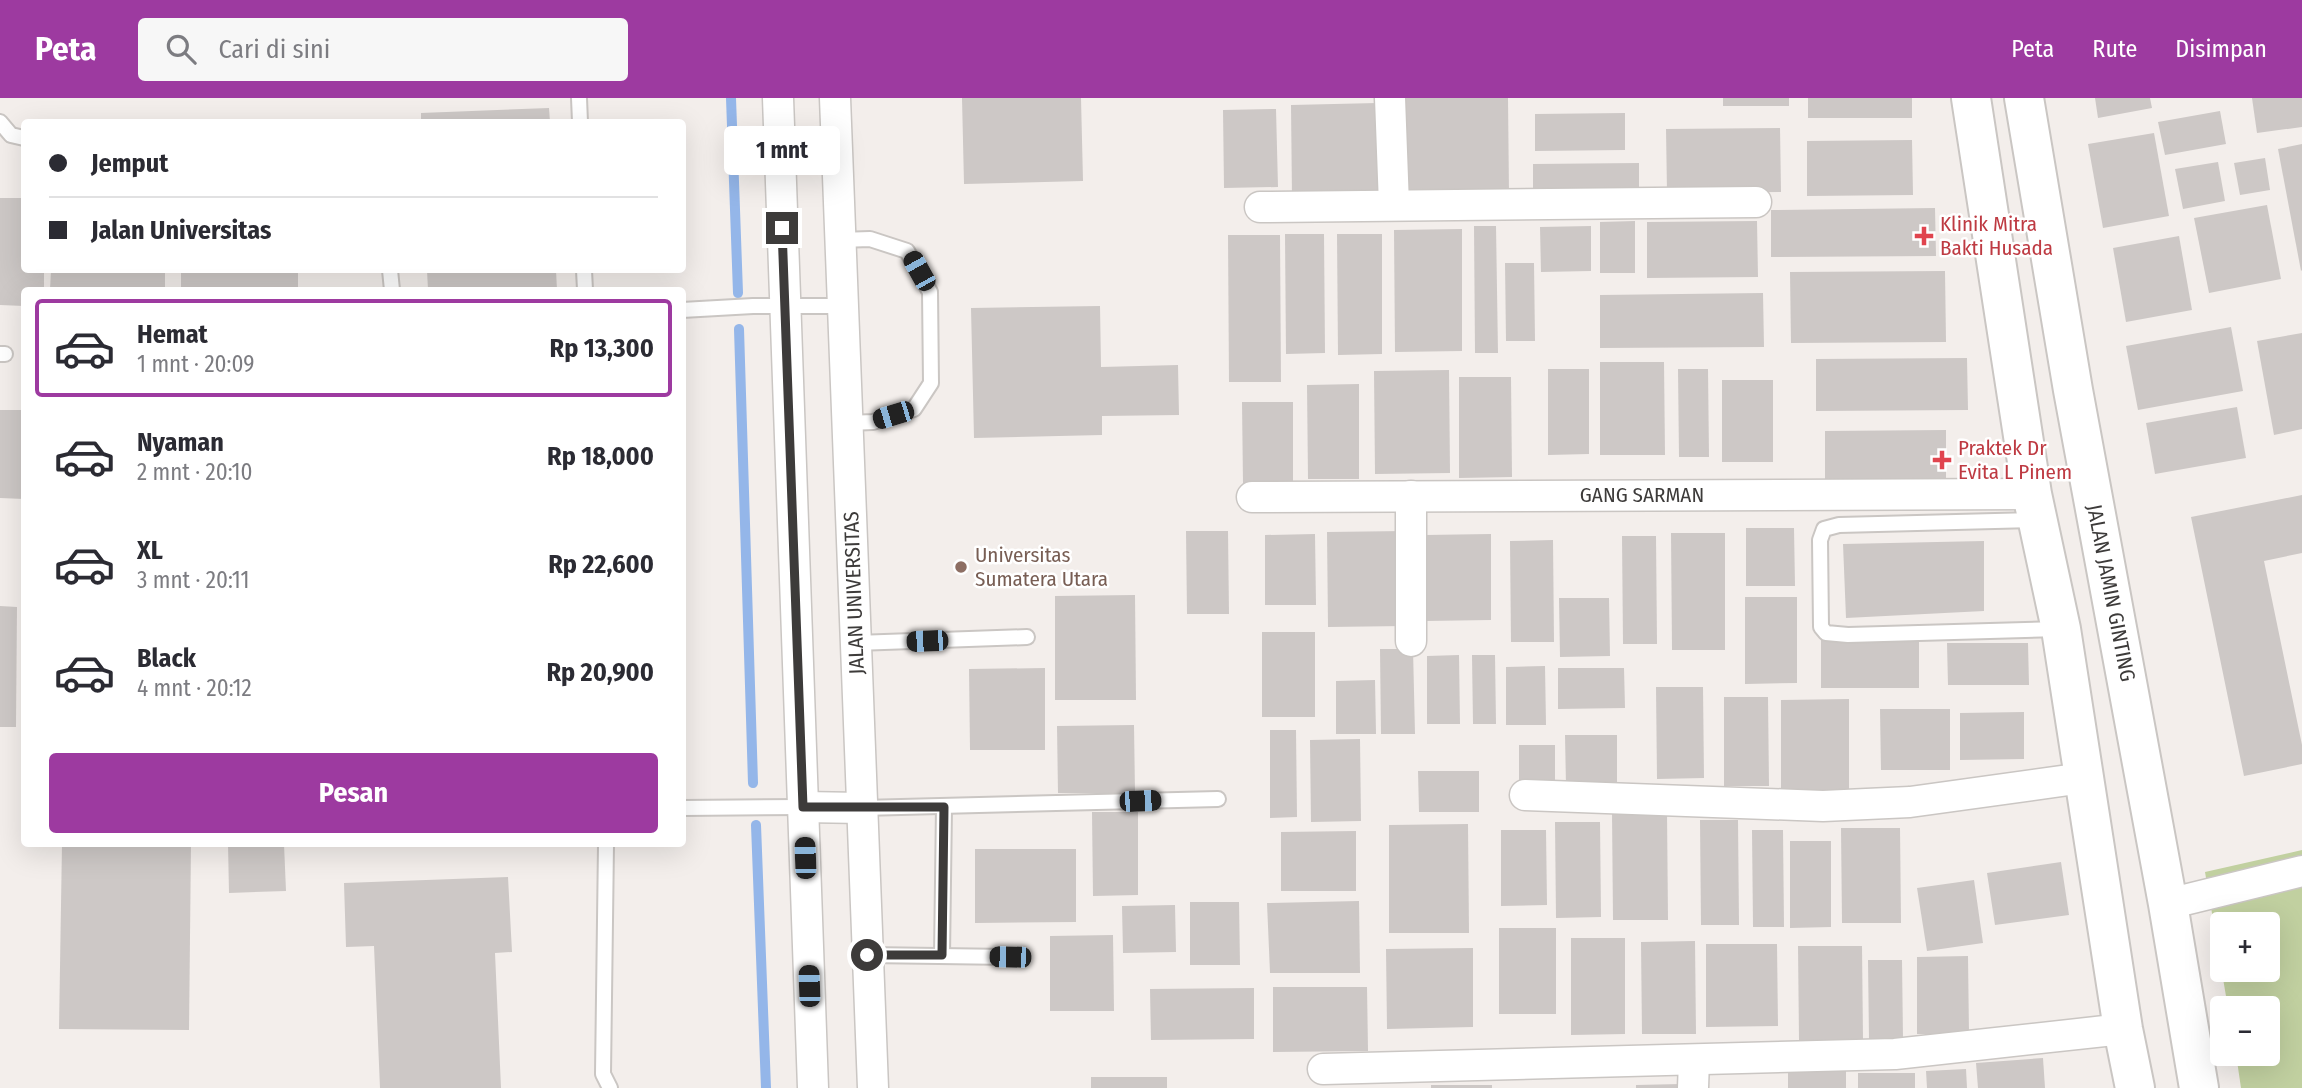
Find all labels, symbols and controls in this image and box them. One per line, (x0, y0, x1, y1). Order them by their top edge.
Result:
search box (138, 18, 628, 81)
text: Peta (35, 29, 96, 69)
icon: search (162, 30, 200, 68)
text: Cari di sini (218, 34, 330, 65)
text: Peta (2011, 35, 2054, 63)
text: Rute (2092, 35, 2137, 63)
text: Disimpan (2175, 35, 2267, 63)
callout: 1 mnt (724, 127, 840, 176)
text: 1 mnt (756, 136, 808, 164)
text: Jemput (91, 148, 168, 179)
place label: Klinik Mitra Bakti Husada (1940, 211, 2053, 261)
route end (766, 212, 798, 244)
text: Jalan Universitas (91, 215, 271, 246)
marker: Klinik Mitra Bakti Husada (1914, 226, 1934, 246)
car (900, 248, 939, 294)
icon: car (53, 317, 116, 380)
text: Hemat (137, 319, 208, 350)
text: Rp 13,300 (550, 333, 654, 364)
text: 1 mnt · 20:09 (137, 350, 254, 378)
car (870, 399, 917, 431)
icon: car (53, 425, 116, 488)
text: Nyaman (137, 427, 224, 458)
place label: Praktek Dr Evita L Pinem (1958, 435, 2072, 485)
text: Rp 18,000 (547, 441, 654, 472)
marker: Praktek Dr Evita L Pinem (1932, 450, 1952, 470)
text: 2 mnt · 20:10 (137, 458, 253, 486)
street label: GANG SARMAN (1580, 482, 1704, 508)
street label: JALAN JAMIN GINTING (2081, 502, 2141, 684)
street label: JALAN UNIVERSITAS (838, 511, 870, 675)
icon: car (53, 533, 116, 596)
text: XL (137, 535, 163, 566)
place label: Universitas Sumatera Utara (975, 542, 1108, 592)
text: Rp 22,600 (548, 549, 654, 580)
marker: Universitas Sumatera Utara (953, 559, 969, 575)
text: 3 mnt · 20:11 (137, 566, 249, 594)
car (906, 630, 949, 652)
icon: car (53, 641, 116, 704)
text: Black (137, 643, 196, 674)
text: Rp 20,900 (546, 657, 654, 688)
text: 4 mnt · 20:12 (137, 674, 252, 702)
button: Pesan (49, 753, 658, 833)
car (1119, 790, 1162, 812)
car (794, 837, 817, 879)
map controls (2210, 912, 2280, 1066)
button: + (2210, 912, 2280, 982)
route start (851, 939, 883, 971)
car (989, 946, 1032, 968)
car (798, 965, 821, 1007)
button: − (2210, 996, 2280, 1066)

